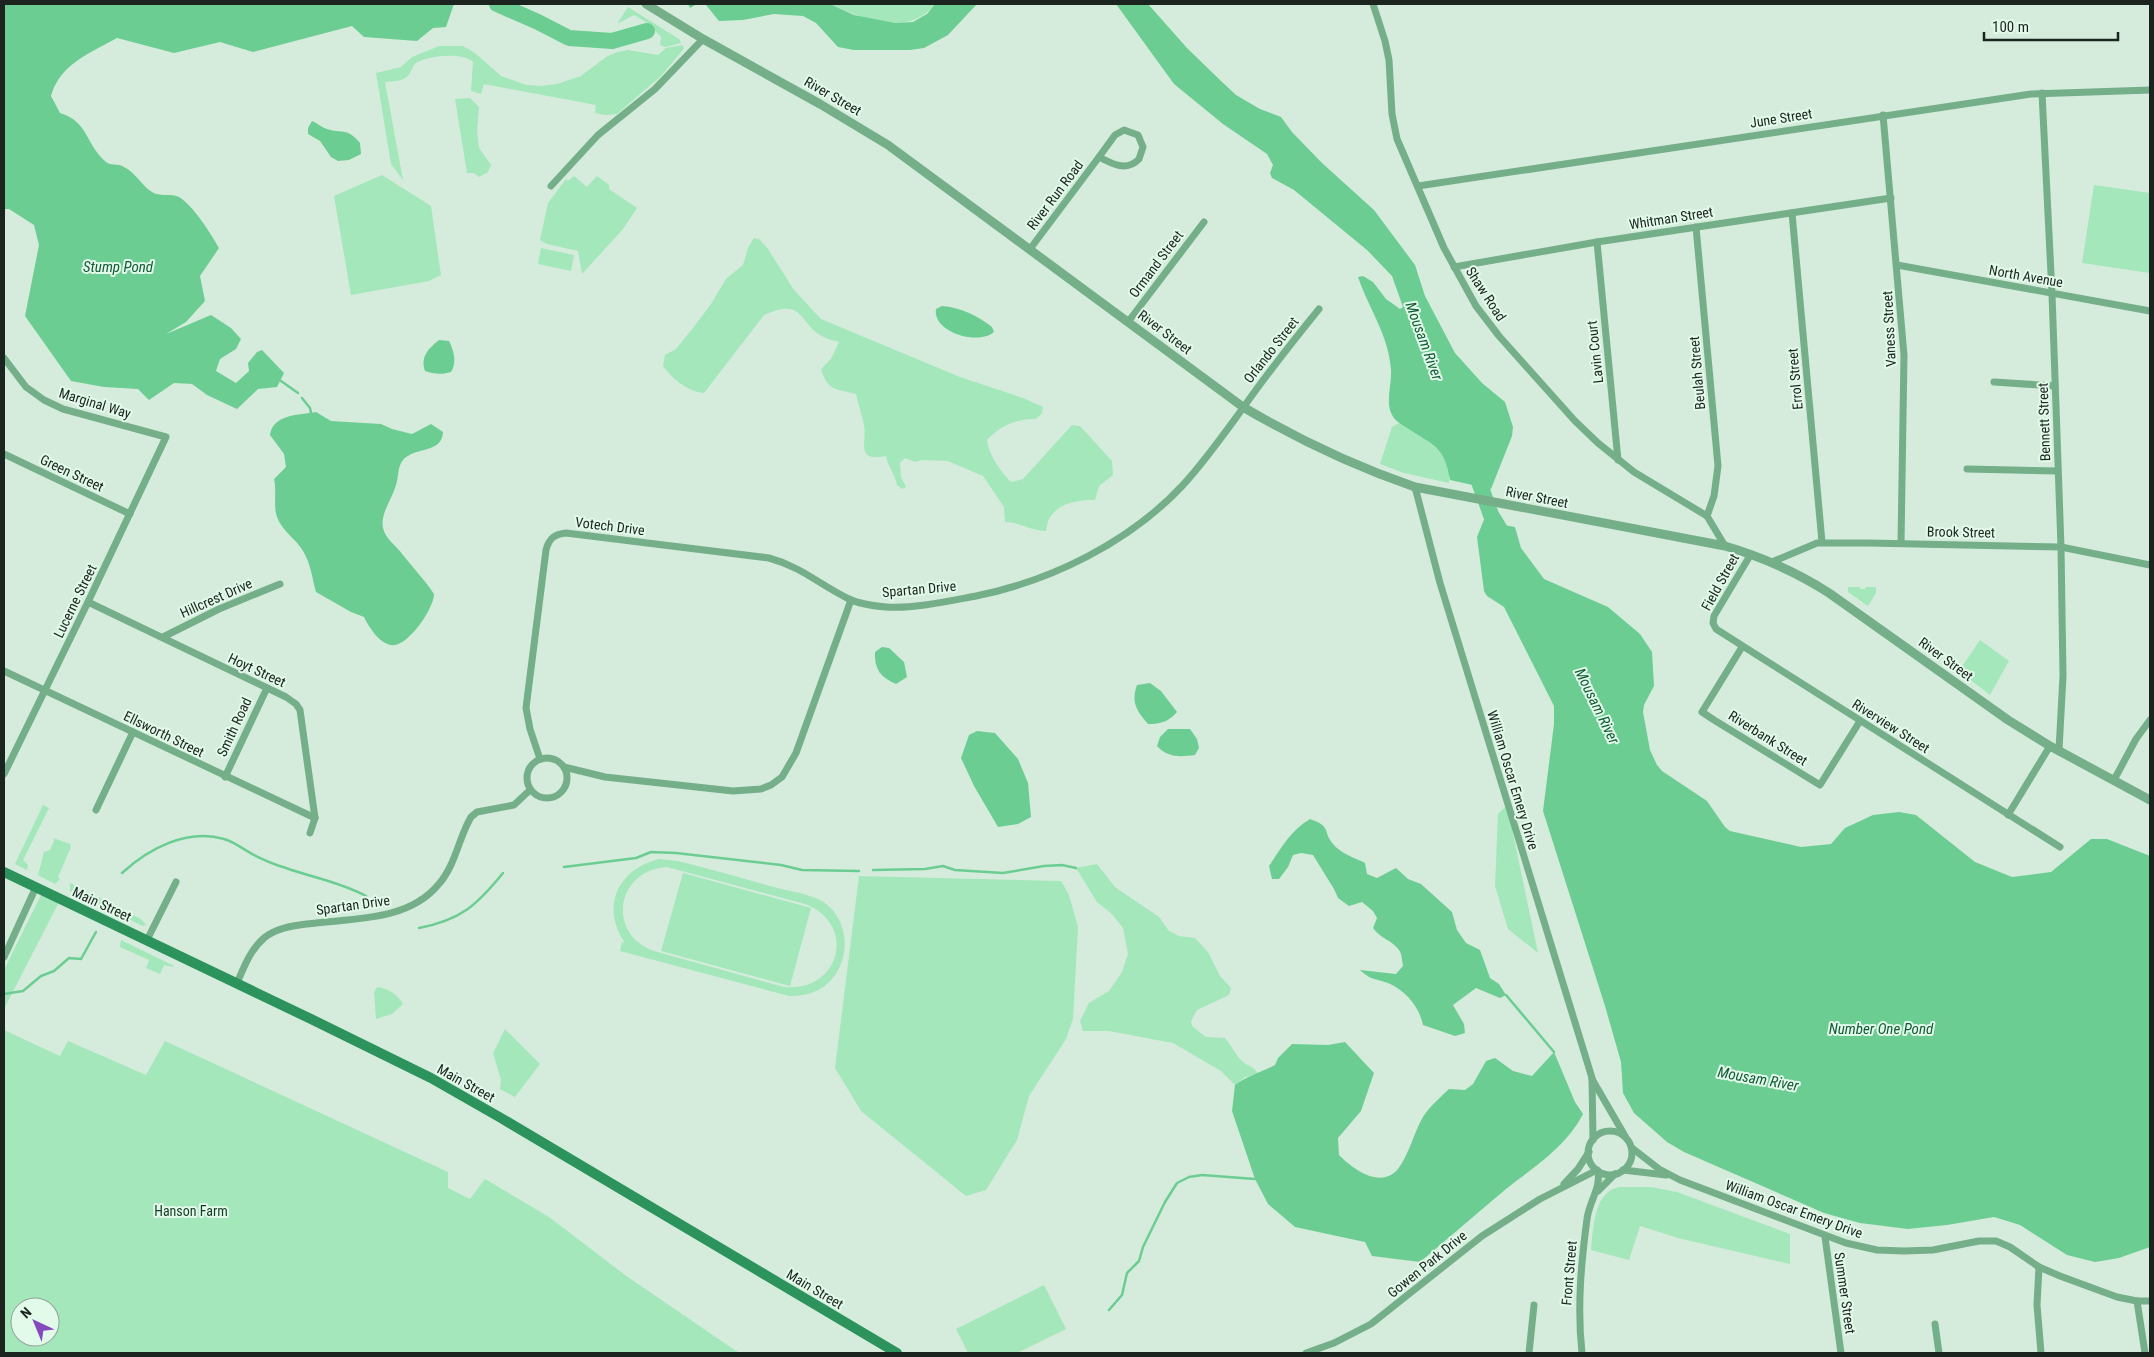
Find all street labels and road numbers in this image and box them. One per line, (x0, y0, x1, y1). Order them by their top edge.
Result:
street label: River Street (802, 73, 864, 119)
street label: June Street (1749, 105, 1813, 131)
street label: River Run Road (1024, 157, 1086, 233)
street label: Whitman Street (1628, 203, 1714, 233)
street label: Ormand Street (1126, 227, 1186, 301)
street label: North Avenue (1988, 262, 2065, 290)
street label: Shaw Road (1463, 264, 1509, 324)
street label: Vaness Street (1879, 290, 1899, 368)
street label: River Street (1135, 307, 1195, 357)
street label: Orlando Street (1240, 314, 1302, 386)
street label: Lavin Court (1584, 320, 1606, 384)
street label: Beulah Street (1686, 336, 1708, 410)
street label: Errol Street (1784, 348, 1806, 410)
street label: Bennett Street (2035, 382, 2053, 462)
street label: Marginal Way (57, 384, 133, 422)
street label: Green Street (38, 451, 106, 495)
street label: River Street (1504, 483, 1570, 511)
street label: Votech Drive (574, 514, 646, 538)
street label: Brook Street (1927, 523, 1995, 541)
street label: Field Street (1698, 551, 1742, 613)
street label: Lucerne Street (50, 562, 100, 640)
street label: Hillcrest Drive (177, 575, 255, 621)
street label: Spartan Drive (881, 578, 957, 600)
street label: River Street (1916, 634, 1976, 684)
street label: Hoyt Street (226, 650, 288, 690)
street label: Smith Road (213, 695, 255, 759)
street label: Riverview Street (1849, 696, 1933, 756)
street label: Riverbank Street (1726, 707, 1810, 769)
street label: Ellsworth Street (121, 708, 207, 760)
street label: William Oscar Emery Drive (1484, 708, 1542, 852)
street label: Main Street (70, 883, 134, 925)
street label: Spartan Drive (315, 892, 391, 918)
street label: Main Street (434, 1061, 498, 1105)
street label: William Oscar Emery Drive (1723, 1177, 1865, 1241)
street label: Gowen Park Drive (1384, 1227, 1470, 1301)
street label: Front Street (1558, 1240, 1580, 1306)
street label: Summer Street (1831, 1251, 1859, 1335)
street label: Main Street (784, 1266, 846, 1312)

